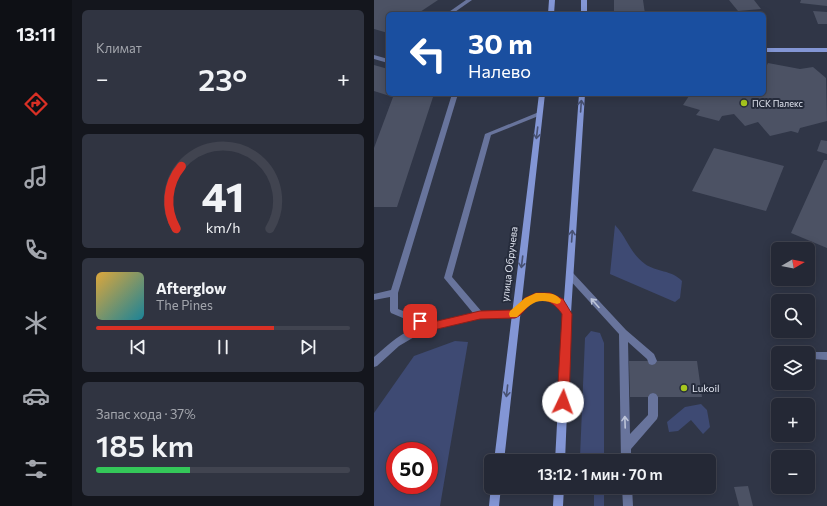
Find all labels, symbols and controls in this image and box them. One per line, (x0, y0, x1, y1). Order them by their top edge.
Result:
text: 13:11 (16, 23, 56, 45)
text: 30 m (468, 26, 533, 60)
icon: left (402, 28, 454, 80)
text: Климат (96, 40, 142, 56)
text: 23° (198, 60, 247, 97)
text: Налево (468, 60, 531, 82)
text: − (96, 65, 109, 92)
text: + (337, 65, 350, 92)
icon: directions (22, 90, 50, 118)
marker: ПСК Палекс (739, 98, 749, 108)
place label: ПСК Палекс (752, 98, 804, 109)
one-way arrow (578, 100, 585, 113)
one-way arrow (533, 126, 541, 139)
icon: music (22, 163, 50, 191)
text: 41 (201, 170, 245, 221)
text: km/h (206, 218, 240, 236)
street label: улица Обручева (498, 226, 520, 302)
one-way arrow (569, 230, 576, 243)
icon: phone (22, 236, 50, 264)
north arrow (771, 242, 815, 286)
map controls (771, 242, 815, 494)
one-way arrow (518, 255, 525, 268)
text: Afterglow (156, 279, 226, 297)
button: search (771, 294, 815, 338)
text: The Pines (156, 297, 213, 313)
one-way arrow (591, 298, 600, 308)
pin (403, 304, 437, 338)
icon: climate (22, 309, 50, 337)
icon: arrive (409, 310, 431, 332)
icon: previous (127, 336, 149, 358)
icon: pause (212, 336, 234, 358)
icon: next (297, 336, 319, 358)
button: layers (771, 346, 815, 390)
position arrow (542, 381, 584, 423)
icon: car (22, 382, 50, 410)
place label: Lukoil (692, 382, 720, 394)
marker: Lukoil (679, 383, 689, 393)
one-way arrow (503, 384, 510, 397)
button: + (771, 398, 815, 442)
text: Запас хода · 37% (96, 406, 196, 422)
one-way arrow (621, 416, 629, 429)
text: 185 km (96, 426, 194, 463)
speed limit sign: 50 (386, 442, 438, 494)
button: − (771, 450, 815, 494)
icon: filters (22, 455, 50, 483)
text: 13:12 · 1 мин · 70 m (537, 465, 663, 483)

